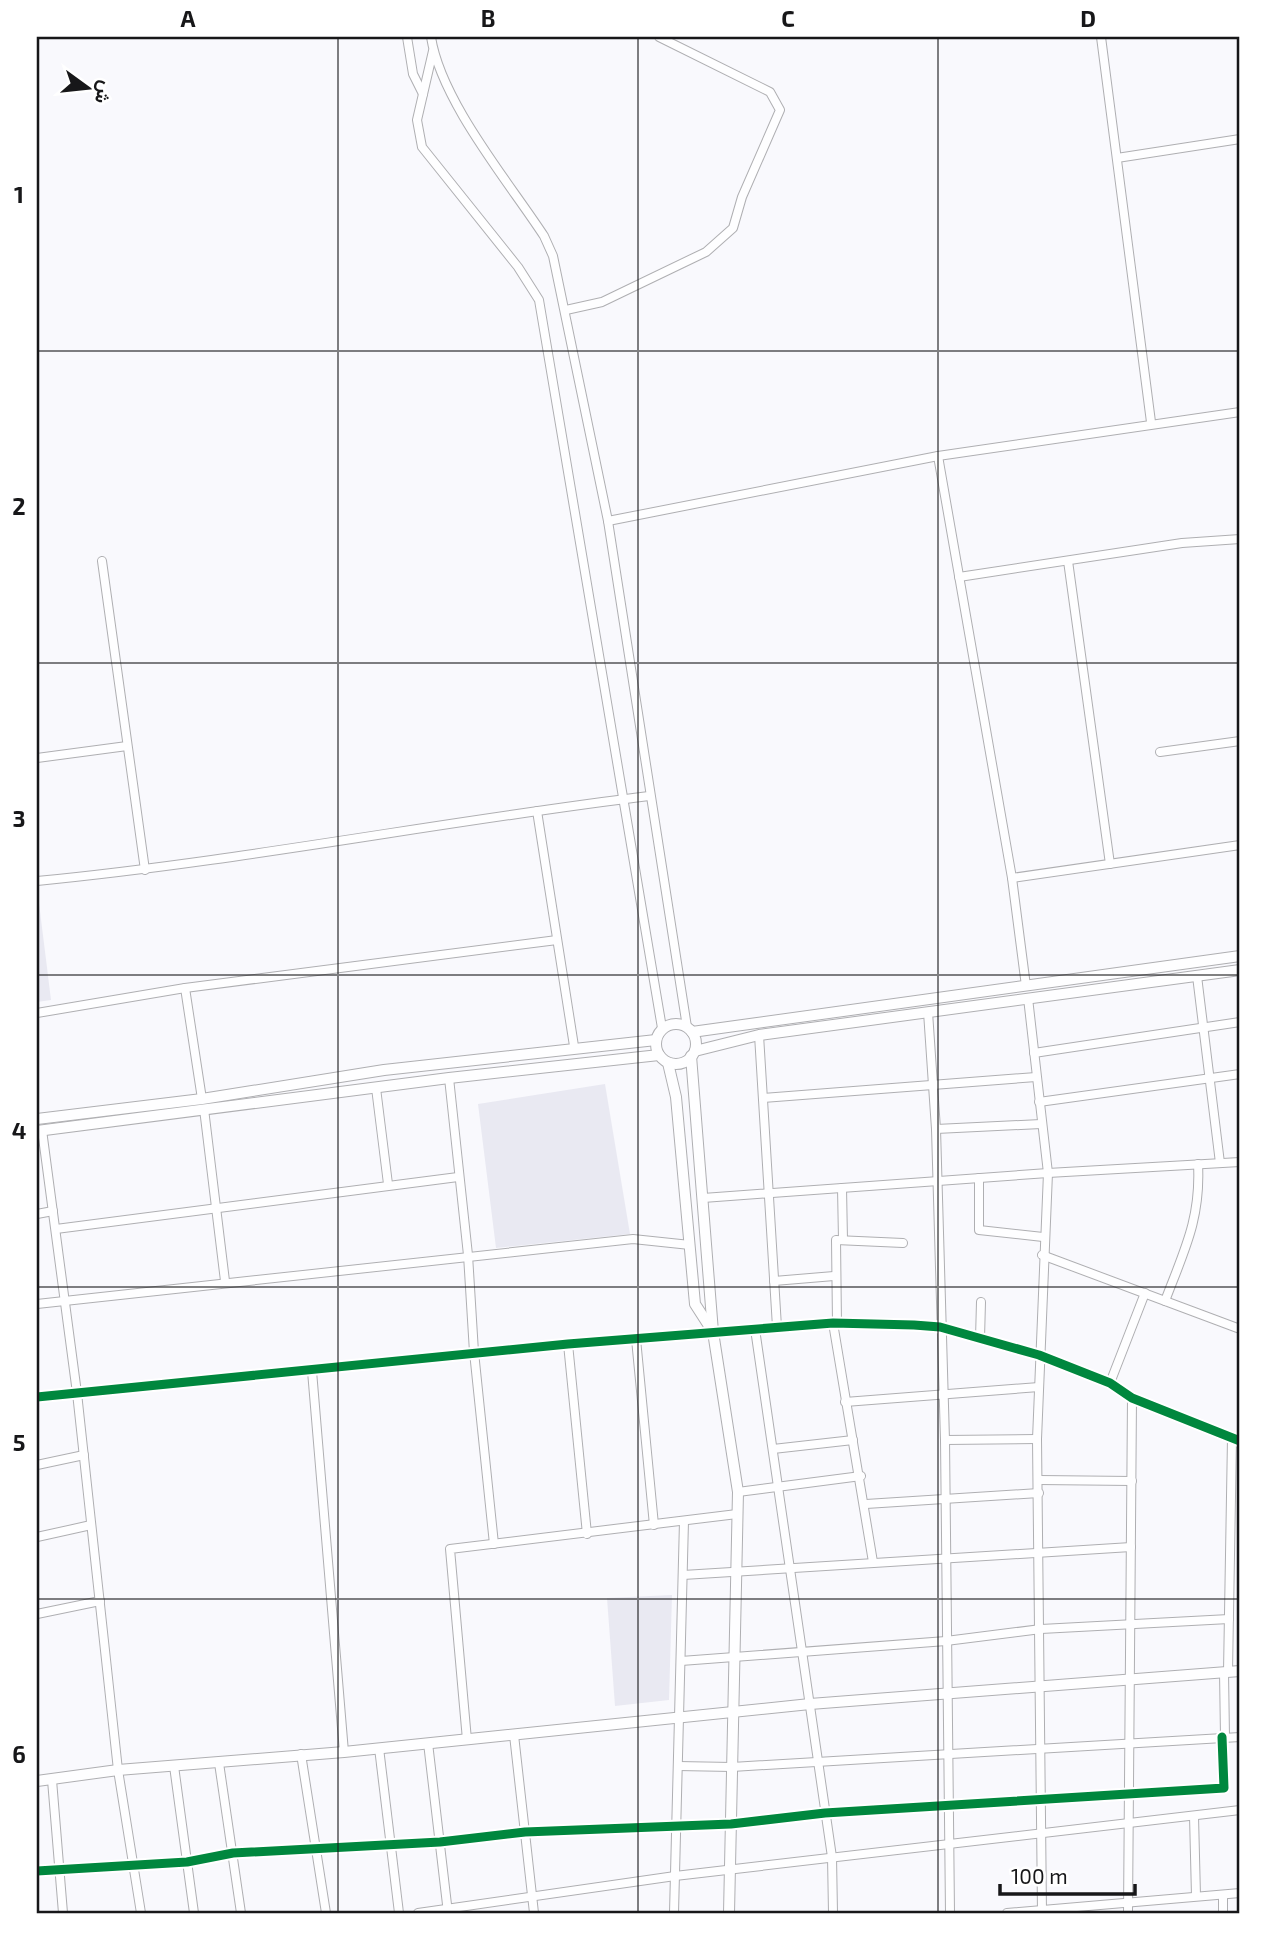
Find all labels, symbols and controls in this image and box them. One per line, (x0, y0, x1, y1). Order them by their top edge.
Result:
text: A (180, 4, 196, 32)
text: B (481, 4, 495, 32)
text: C (781, 4, 795, 32)
text: D (1080, 4, 1096, 32)
north arrow (52, 52, 122, 122)
text: ش (90, 78, 119, 107)
text: 1 (14, 180, 24, 208)
text: 2 (12, 492, 26, 520)
text: 3 (12, 804, 26, 832)
text: 4 (12, 1116, 26, 1144)
text: 5 (13, 1428, 25, 1456)
text: 6 (12, 1740, 26, 1768)
scale bar (1000, 1852, 1135, 1896)
text: 100 m (1011, 1863, 1068, 1888)

